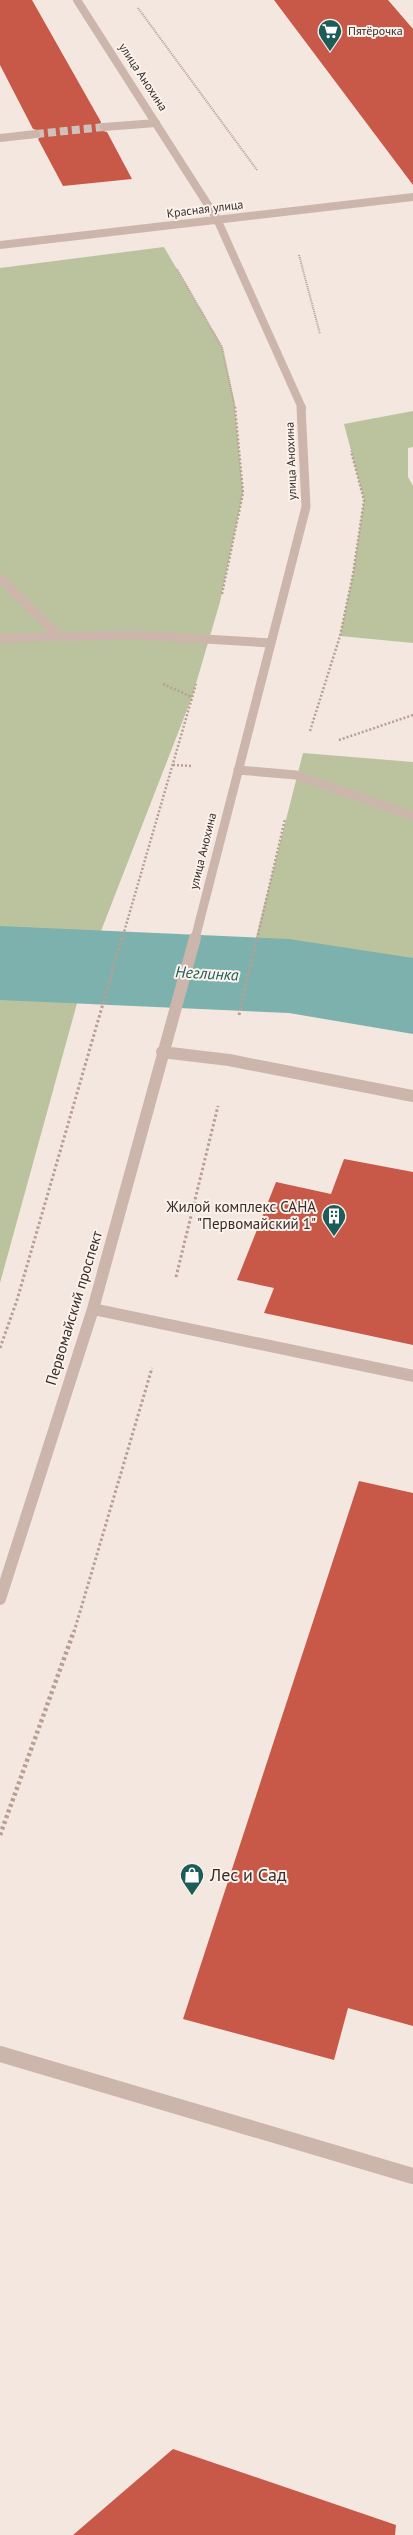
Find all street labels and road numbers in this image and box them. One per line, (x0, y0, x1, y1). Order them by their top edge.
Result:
street label: улица Анохина (116, 40, 171, 114)
street label: Красная улица (166, 196, 244, 221)
street label: улица Анохина (282, 422, 299, 500)
street label: улица Анохина (186, 811, 219, 891)
street label: Первомайский проспект (41, 1228, 106, 1387)

